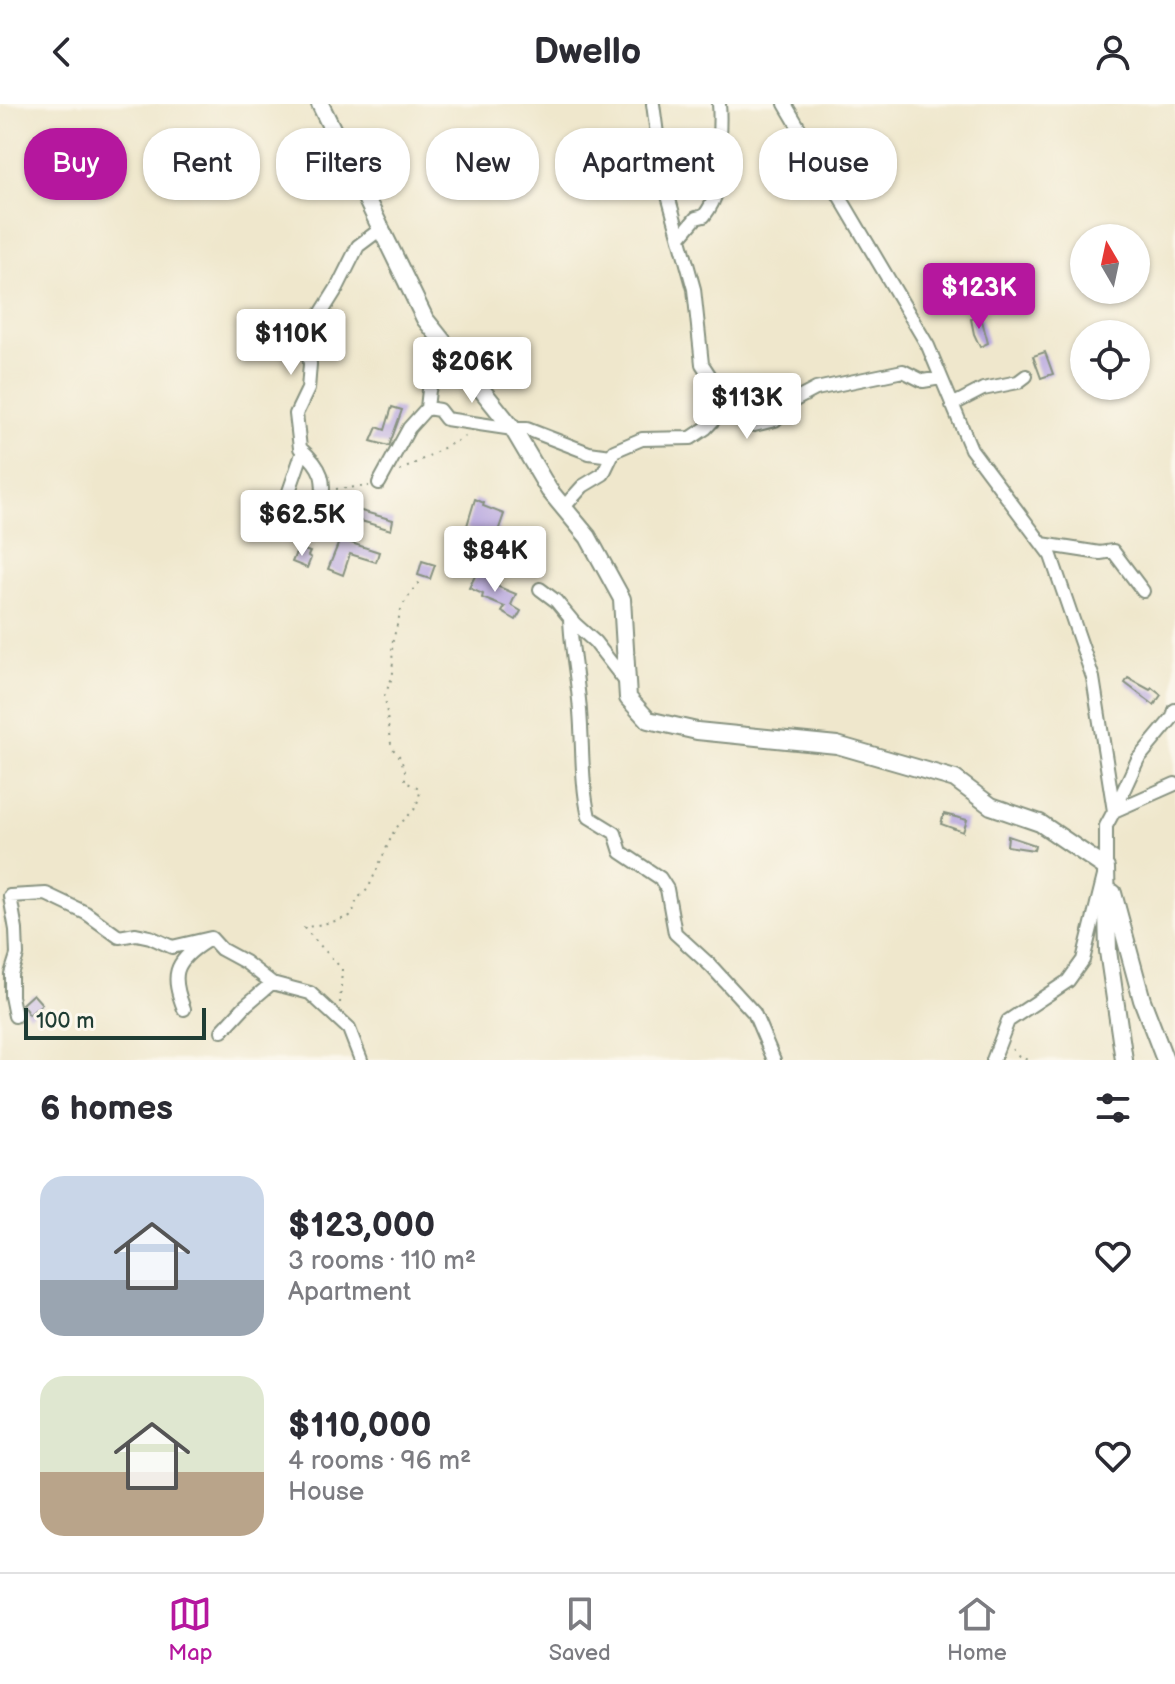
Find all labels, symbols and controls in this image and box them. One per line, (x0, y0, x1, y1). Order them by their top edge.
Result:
icon: back (40, 30, 84, 74)
icon: person (1091, 30, 1135, 74)
text: Dwello (534, 31, 641, 74)
chip: Buy (24, 128, 127, 200)
chip: Rent (143, 128, 260, 200)
chip: Filters (276, 128, 410, 200)
chip: New (426, 128, 539, 200)
chip: Apartment (555, 128, 743, 200)
chip: House (759, 128, 897, 200)
north arrow (1070, 224, 1150, 304)
map controls (1070, 224, 1150, 400)
pin: $123K (923, 263, 1035, 331)
text: $123K (941, 273, 1017, 304)
pin: $110K (235, 309, 347, 377)
text: $110K (255, 319, 327, 350)
button: locate (1070, 320, 1150, 400)
pin: $206K (416, 337, 528, 405)
text: $206K (431, 347, 513, 378)
pin: $113K (691, 373, 803, 441)
text: $113K (711, 383, 783, 414)
pin: $62.5K (237, 490, 367, 558)
text: $62.5K (259, 500, 345, 531)
pin: $84K (448, 526, 542, 594)
text: $84K (462, 536, 528, 567)
scale bar (24, 1004, 206, 1040)
text: 100 m (36, 1008, 95, 1035)
icon: filters (1091, 1086, 1135, 1130)
text: 6 homes (40, 1088, 173, 1129)
text: $123,000 (288, 1205, 435, 1246)
icon: home (104, 1208, 200, 1304)
icon: heart (1091, 1234, 1135, 1278)
text: 3 rooms · 110 m² (288, 1246, 476, 1277)
text: Apartment (288, 1277, 411, 1308)
text: $110,000 (288, 1405, 431, 1446)
icon: home (104, 1408, 200, 1504)
icon: heart (1091, 1434, 1135, 1478)
text: 4 rooms · 96 m² (288, 1446, 471, 1477)
text: House (288, 1477, 364, 1508)
tab: Map (168, 1592, 212, 1667)
tab: Saved (549, 1592, 611, 1667)
tab: Home (947, 1592, 1007, 1667)

